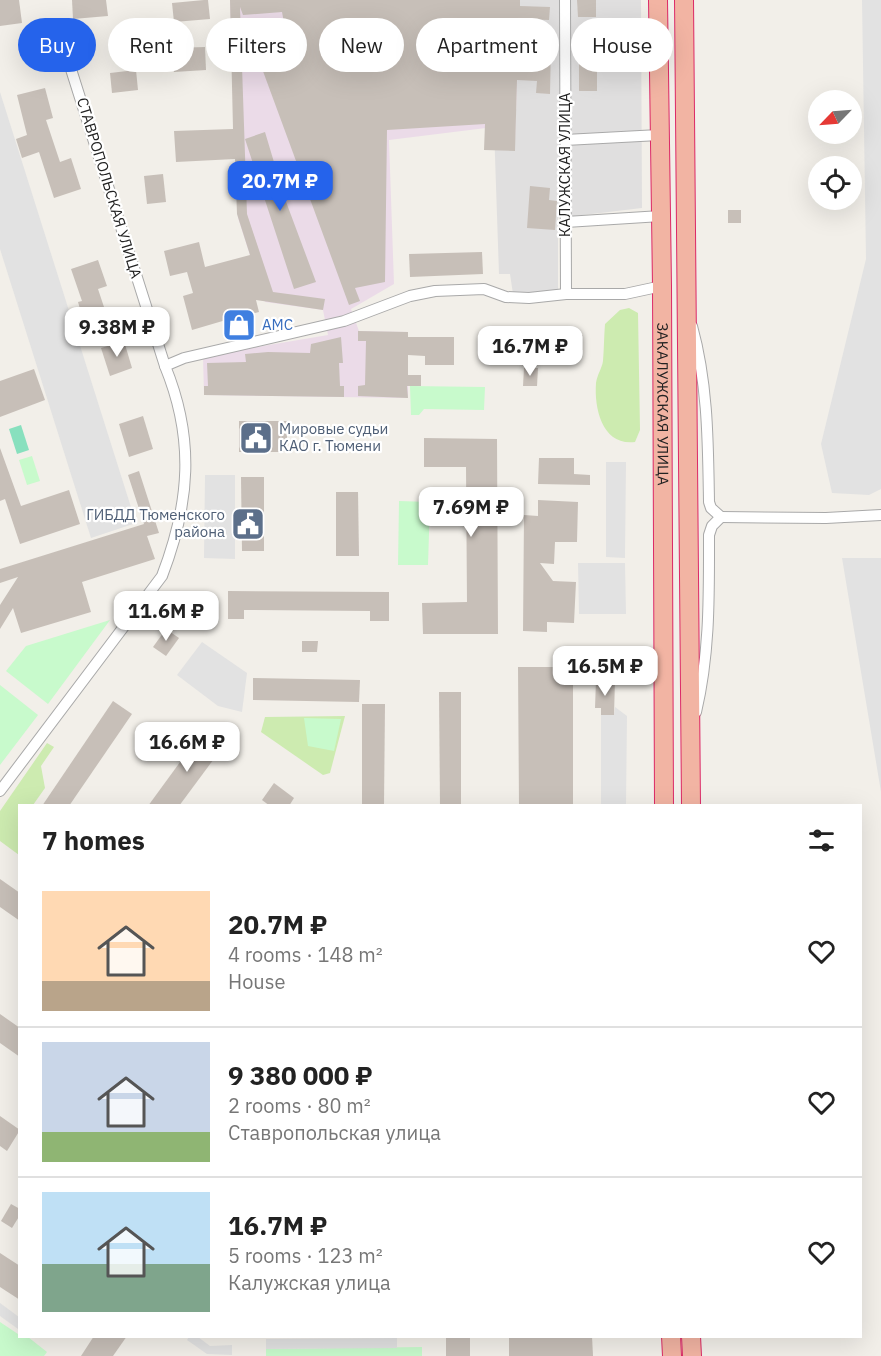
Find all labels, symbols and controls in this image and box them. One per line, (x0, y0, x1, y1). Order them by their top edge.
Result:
chip: Buy (18, 18, 96, 72)
chip: Rent (108, 18, 194, 72)
chip: Filters (206, 18, 307, 72)
chip: New (319, 18, 404, 72)
chip: Apartment (416, 18, 559, 72)
chip: House (571, 18, 673, 72)
north arrow (808, 90, 862, 144)
map controls (808, 90, 862, 210)
street label: КАЛУЖСКАЯ УЛИЦА (555, 92, 574, 237)
street label: СТАВРОПОЛЬСКАЯ УЛИЦА (73, 95, 146, 281)
button: locate (808, 156, 862, 210)
pin: 20.7M ₽ (225, 161, 335, 212)
text: 20.7M ₽ (242, 167, 318, 194)
pin: 9.38M ₽ (62, 307, 172, 358)
shop icon: АМС (221, 307, 257, 343)
text: 9.38M ₽ (79, 313, 155, 340)
place label: АМС (262, 315, 293, 334)
street label: ЗАКАЛУЖСКАЯ УЛИЦА (653, 322, 673, 486)
pin: 16.7M ₽ (475, 326, 585, 377)
text: 16.7M ₽ (492, 332, 568, 359)
place label: Мировые судьи КАО г. Тюмени (279, 419, 388, 455)
public building icon: Мировые судьи КАО г. Тюмени (238, 420, 274, 456)
pin: 7.69M ₽ (416, 487, 526, 538)
text: 7.69M ₽ (433, 493, 509, 520)
place label: ГИБДД Тюменского района (86, 505, 225, 541)
public building icon: ГИБДД Тюменского района (230, 506, 266, 542)
pin: 11.6M ₽ (111, 591, 221, 642)
text: 11.6M ₽ (128, 597, 204, 624)
pin: 16.5M ₽ (550, 646, 660, 697)
text: 16.5M ₽ (567, 652, 643, 679)
pin: 16.6M ₽ (132, 722, 242, 773)
text: 16.6M ₽ (149, 728, 225, 755)
text: 7 homes (42, 823, 145, 857)
icon: filters (805, 824, 838, 857)
text: 20.7M ₽ (228, 907, 327, 941)
icon: home (90, 915, 162, 987)
icon: heart (805, 935, 838, 968)
text: 4 rooms · 148 m² (228, 941, 383, 968)
text: House (228, 968, 285, 995)
text: 9 380 000 ₽ (228, 1058, 373, 1092)
icon: home (90, 1066, 162, 1138)
icon: heart (805, 1086, 838, 1119)
text: 2 rooms · 80 m² (228, 1092, 371, 1119)
text: Ставропольская улица (228, 1119, 441, 1146)
text: 16.7M ₽ (228, 1208, 327, 1242)
icon: home (90, 1216, 162, 1288)
icon: heart (805, 1236, 838, 1269)
text: 5 rooms · 123 m² (228, 1242, 383, 1269)
text: Калужская улица (228, 1269, 391, 1296)

